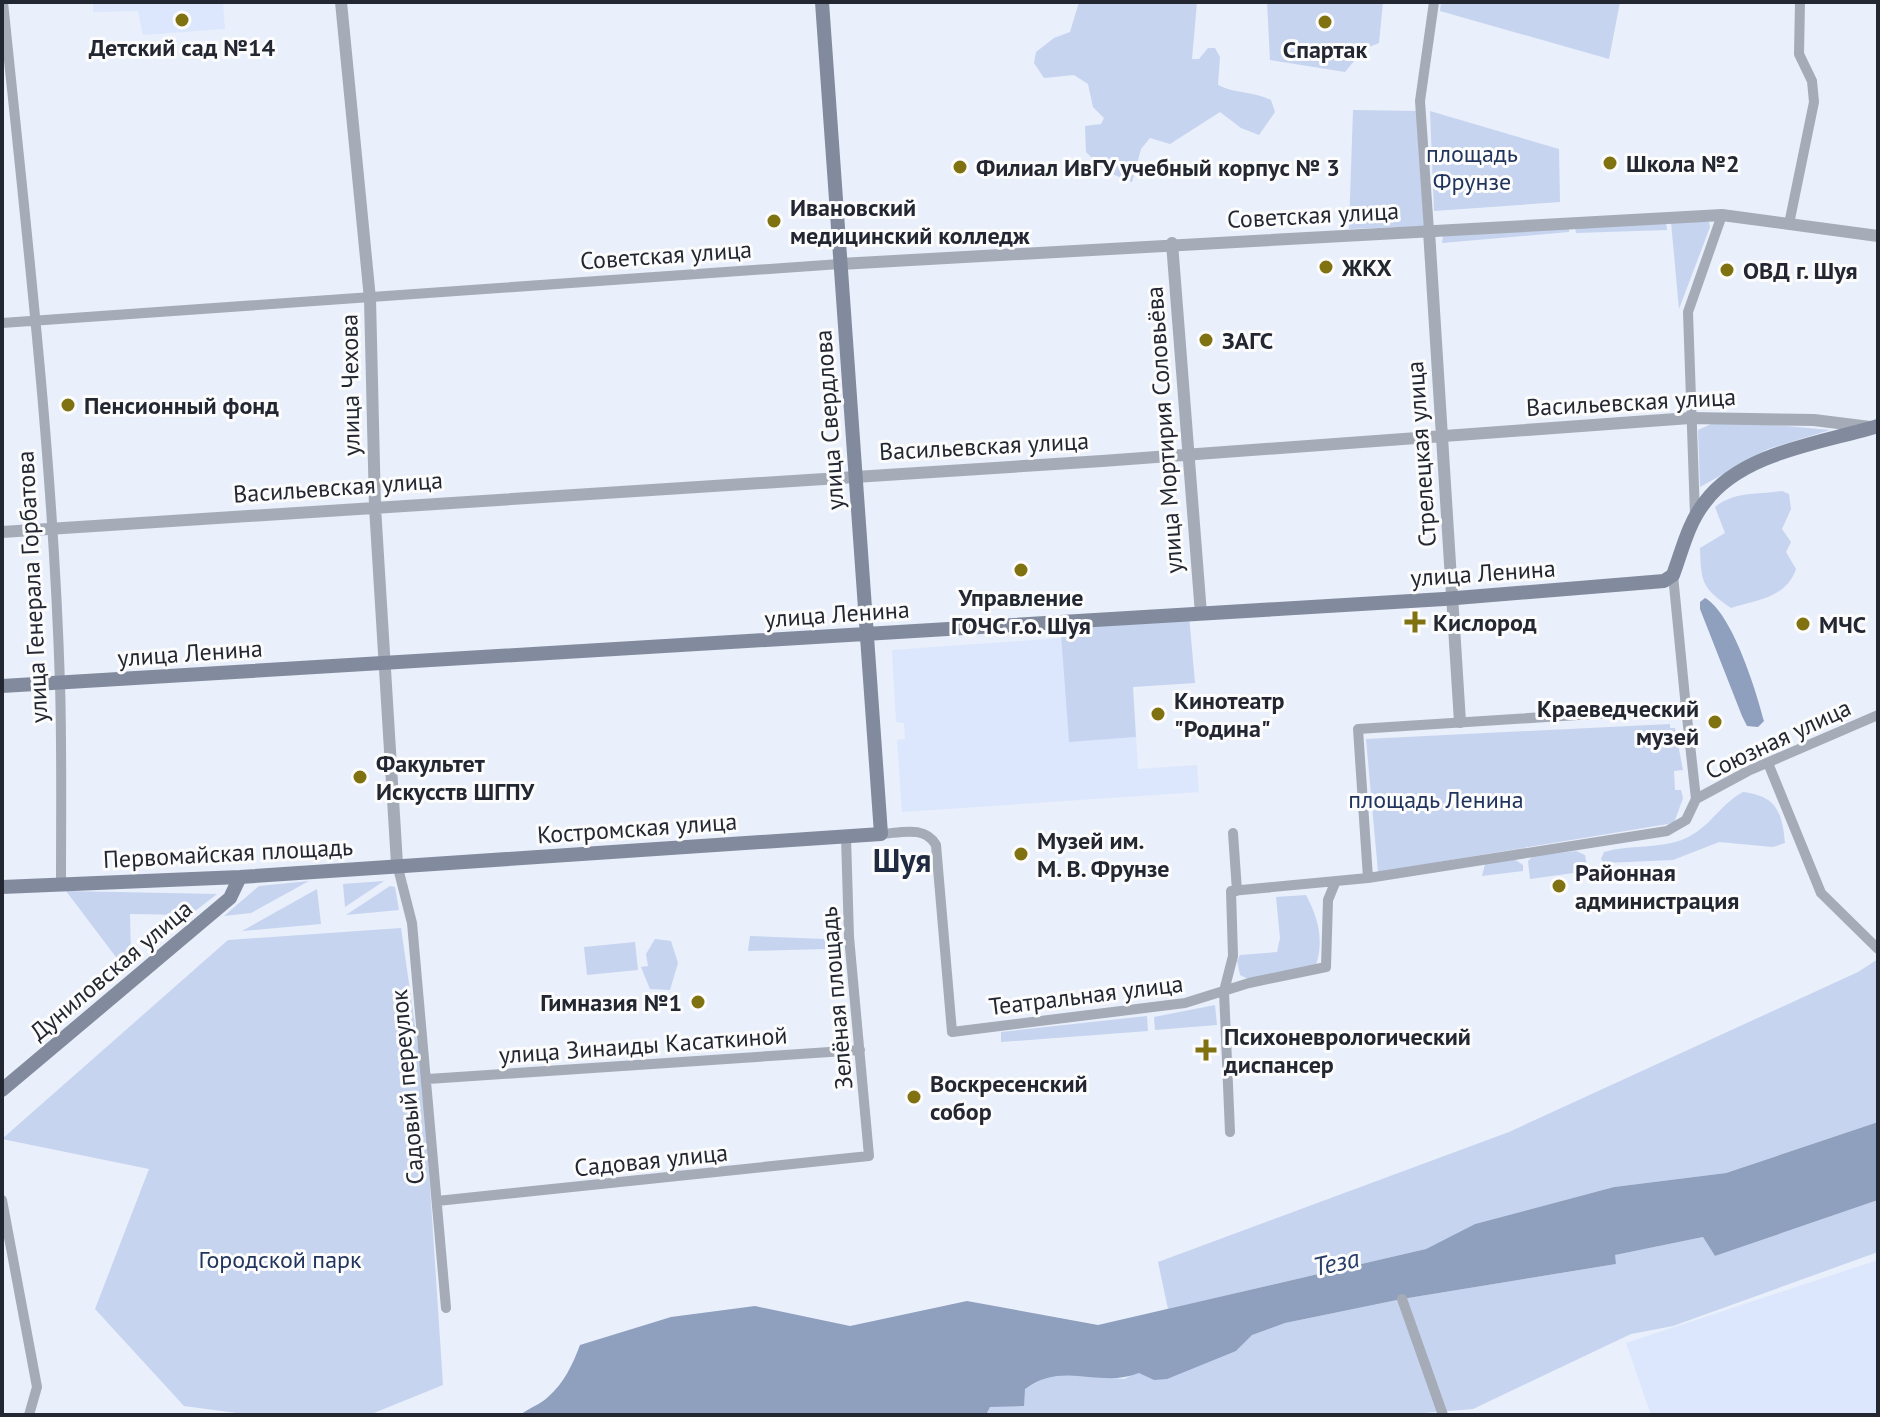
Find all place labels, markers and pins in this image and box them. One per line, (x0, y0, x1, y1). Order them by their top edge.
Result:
marker: Детский сад №14 (173, 11, 191, 29)
marker: Спартак (1316, 13, 1334, 31)
place label: Детский сад №14 (89, 32, 276, 63)
place label: Спартак (1283, 34, 1368, 65)
place label: Школа №2 (1626, 148, 1740, 179)
place label: Филиал ИвГУ учебный корпус № 3 (976, 152, 1340, 183)
marker: Школа №2 (1601, 154, 1619, 172)
marker: Филиал ИвГУ учебный корпус № 3 (951, 158, 969, 176)
place label: Ивановский медицинский колледж (790, 192, 1030, 251)
marker: Ивановский медицинский колледж (765, 212, 783, 230)
place label: ЖКХ (1341, 252, 1392, 283)
place label: ОВД г. Шуя (1743, 255, 1858, 286)
marker: ЖКХ (1317, 258, 1335, 276)
marker: ОВД г. Шуя (1718, 261, 1736, 279)
place label: ЗАГС (1222, 325, 1273, 356)
marker: ЗАГС (1197, 331, 1215, 349)
place label: Пенсионный фонд (84, 390, 279, 421)
marker: Пенсионный фонд (59, 396, 77, 414)
marker: Управление ГОЧС г.о. Шуя (1012, 561, 1030, 579)
place label: Управление ГОЧС г.о. Шуя (951, 582, 1091, 641)
place label: Кислород (1433, 607, 1537, 638)
place label: МЧС (1819, 609, 1866, 640)
marker: Кислород (1404, 611, 1426, 633)
marker: МЧС (1794, 615, 1812, 633)
place label: Кинотеатр "Родина" (1174, 685, 1285, 744)
place label: Краеведческий музей (1537, 693, 1699, 752)
marker: Кинотеатр "Родина" (1149, 705, 1167, 723)
marker: Краеведческий музей (1706, 713, 1724, 731)
place label: Факультет Искусств ШГПУ (376, 748, 535, 807)
marker: Факультет Искусств ШГПУ (351, 768, 369, 786)
place label: Музей им. М. В. Фрунзе (1037, 825, 1170, 884)
marker: Музей им. М. В. Фрунзе (1012, 845, 1030, 863)
place label: Районная администрация (1575, 857, 1739, 916)
marker: Районная администрация (1550, 877, 1568, 895)
place label: Гимназия №1 (540, 987, 682, 1018)
marker: Гимназия №1 (689, 993, 707, 1011)
place label: Психоневрологический диспансер (1223, 1021, 1471, 1080)
marker: Психоневрологический диспансер (1195, 1039, 1217, 1061)
place label: Воскресенский собор (930, 1068, 1088, 1127)
marker: Воскресенский собор (905, 1088, 923, 1106)

